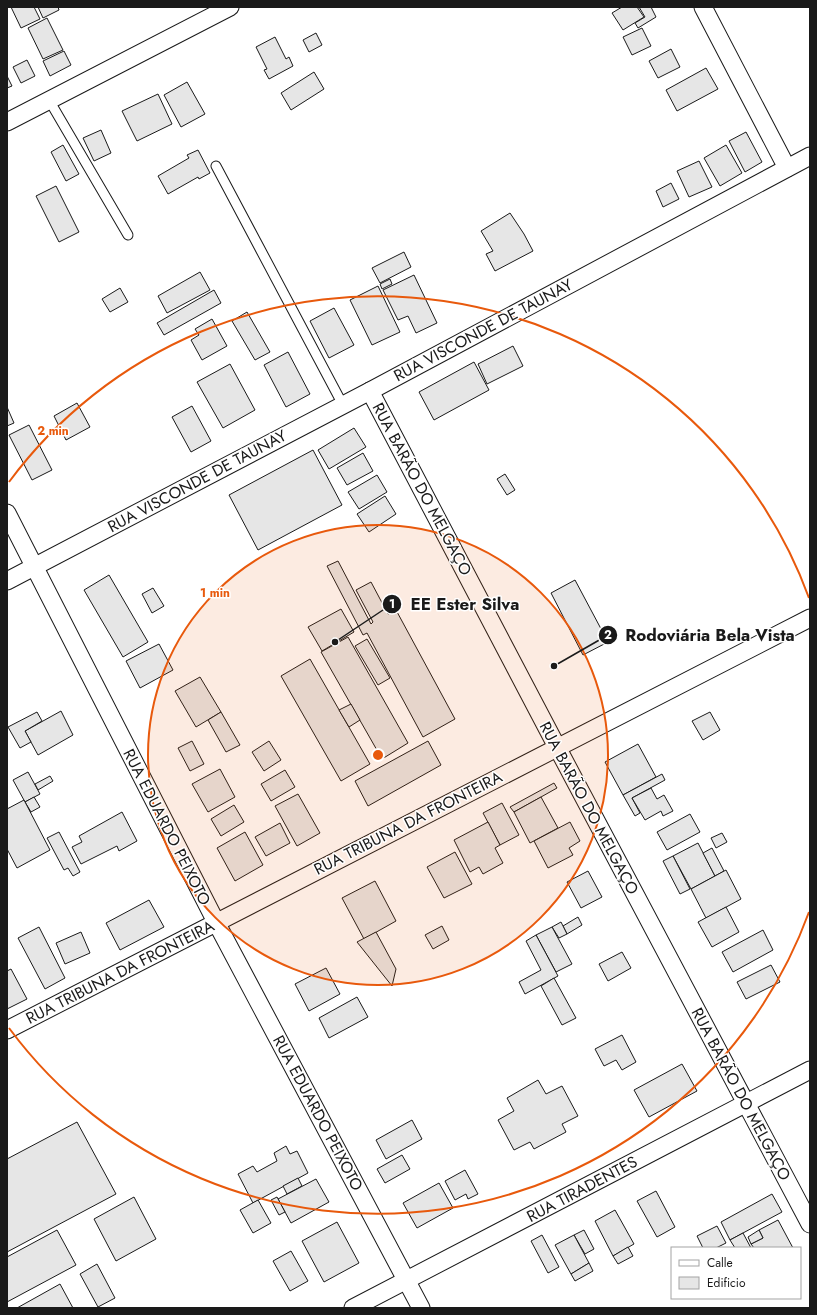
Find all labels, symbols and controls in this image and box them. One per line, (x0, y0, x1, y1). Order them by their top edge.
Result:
street label: RUA VISCONDE DE TAUNAY (389, 273, 577, 387)
street label: RUA BARÃO DO MELGAÇO (367, 399, 477, 579)
text: 2 min (37, 422, 69, 440)
street label: RUA VISCONDE DE TAUNAY (103, 424, 291, 538)
text: 1 min (200, 584, 230, 602)
callout: EE Ester Silva (382, 589, 527, 618)
text: EE Ester Silva (411, 592, 519, 616)
text: 1 (389, 595, 395, 613)
callout: Rodoviária Bela Vista (598, 621, 803, 650)
text: Rodoviária Bela Vista (625, 623, 795, 647)
text: 2 (604, 626, 612, 644)
street label: RUA BARÃO DO MELGAÇO (534, 718, 644, 898)
street label: RUA EDUARDO PEIXOTO (118, 745, 216, 909)
centre of rings (371, 748, 385, 762)
street label: RUA TRIBUNA DA FRONTEIRA (310, 765, 507, 881)
street label: RUA TRIBUNA DA FRONTEIRA (22, 914, 219, 1030)
street label: RUA BARÃO DO MELGAÇO (686, 1004, 796, 1184)
street label: RUA EDUARDO PEIXOTO (267, 1031, 369, 1195)
street label: RUA TIRADENTES (523, 1150, 642, 1228)
legend (671, 1247, 801, 1299)
text: Calle (707, 1254, 733, 1272)
text: Edificio (707, 1274, 746, 1292)

